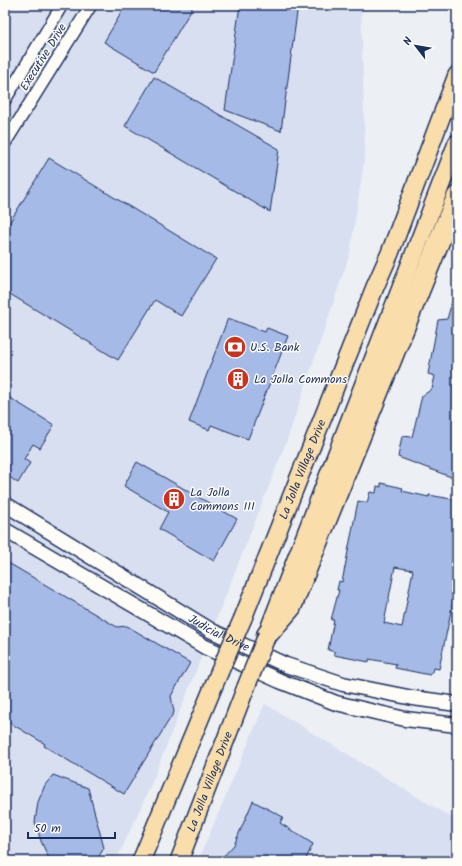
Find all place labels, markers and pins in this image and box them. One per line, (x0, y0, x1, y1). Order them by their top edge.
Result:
bank icon: U.S. Bank (222, 334, 248, 360)
place label: U.S. Bank (250, 338, 300, 357)
building icon: La Jolla Commons (225, 366, 251, 392)
place label: La Jolla Commons (254, 370, 347, 389)
place label: La Jolla Commons III (190, 483, 255, 516)
building icon: La Jolla Commons III (161, 486, 187, 512)

